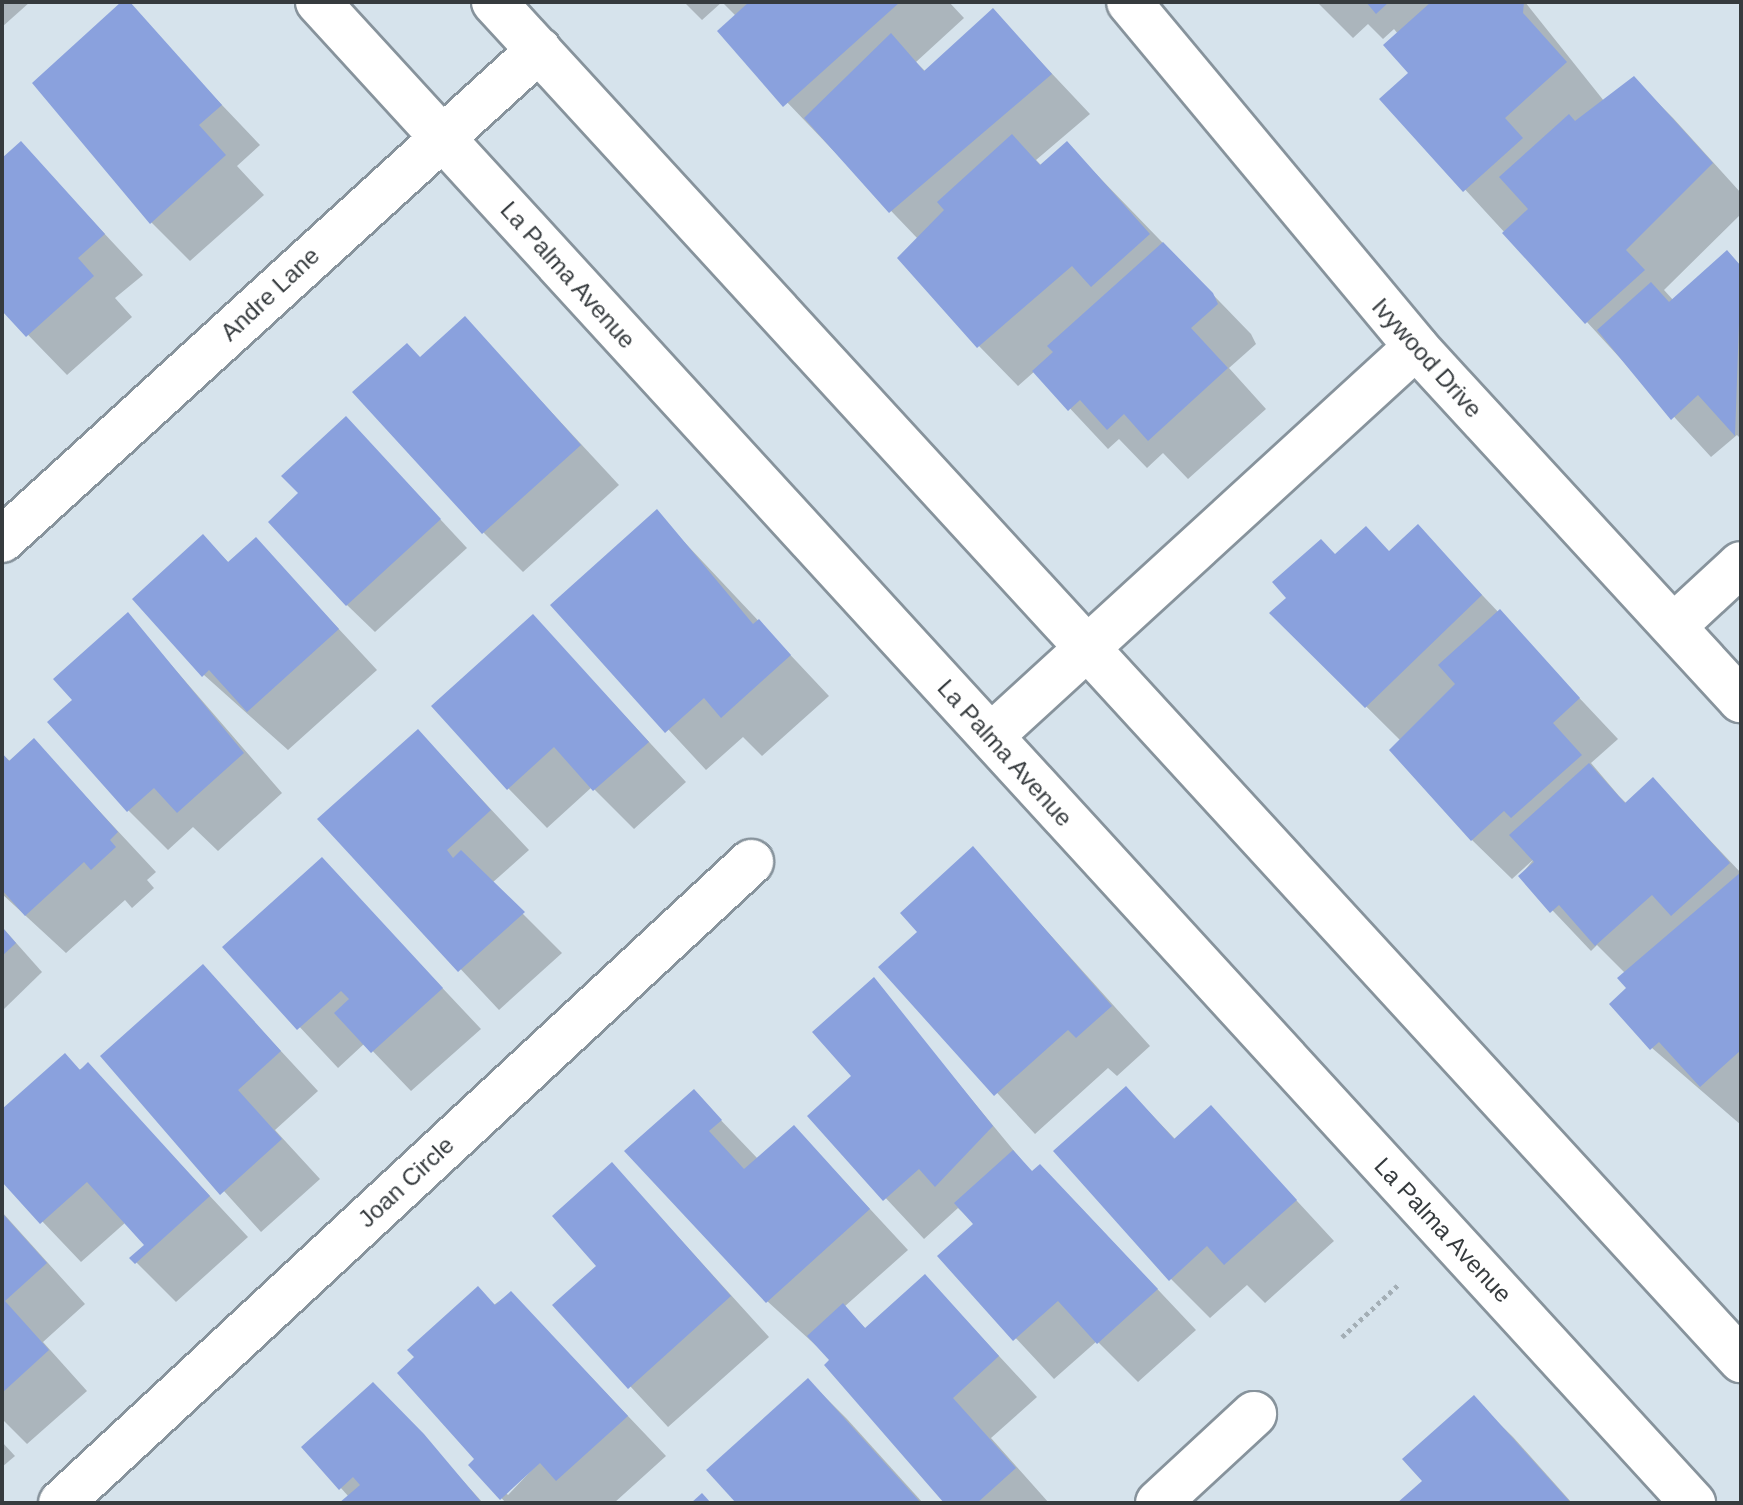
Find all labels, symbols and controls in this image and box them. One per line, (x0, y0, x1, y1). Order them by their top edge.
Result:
street label: La Palma Avenue (494, 195, 642, 355)
street label: Andre Lane (215, 241, 325, 347)
street label: Ivywood Drive (1366, 292, 1488, 424)
street label: La Palma Avenue (931, 673, 1079, 833)
street label: Joan Circle (352, 1131, 460, 1233)
street label: La Palma Avenue (1368, 1151, 1518, 1309)

